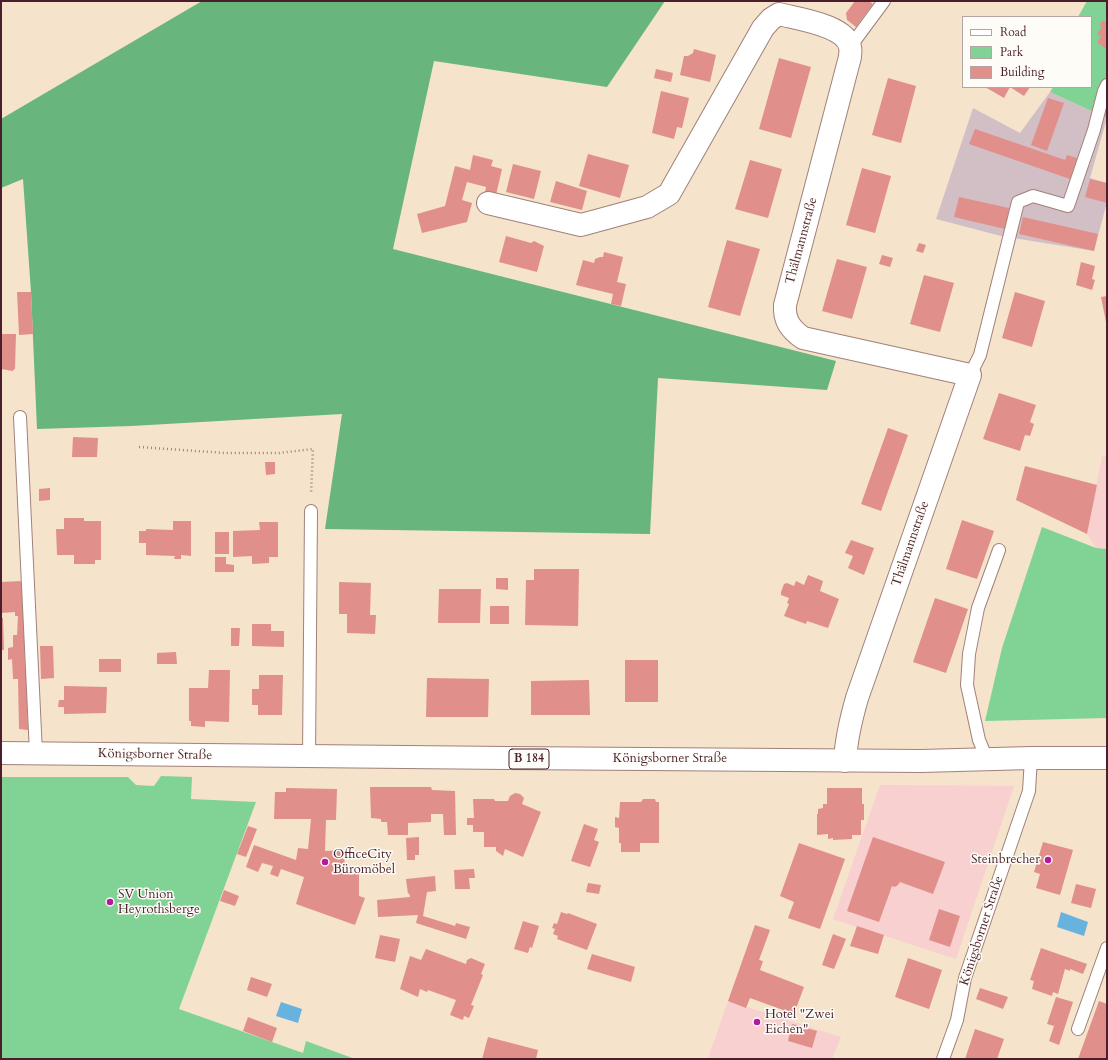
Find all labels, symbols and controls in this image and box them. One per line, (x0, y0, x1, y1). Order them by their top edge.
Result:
legend (962, 16, 1092, 88)
text: Road (1000, 24, 1026, 40)
text: Park (1000, 44, 1023, 60)
text: Building (1000, 64, 1044, 80)
street label: Thälmannstraße (783, 196, 821, 286)
street label: Thälmannstraße (889, 499, 933, 589)
street label: Königsborner Straße (98, 746, 212, 764)
road number: B 184 (509, 749, 549, 769)
street label: Königsborner Straße (613, 751, 727, 767)
place label: OfficeCity Büromöbel (333, 847, 395, 878)
place label: Steinbrecher (971, 852, 1040, 868)
marker: Steinbrecher (1043, 855, 1053, 865)
marker: OfficeCity Büromöbel (320, 857, 330, 867)
street label: Königsborner Straße (957, 874, 1007, 988)
place label: SV Union Heyrothsberge (118, 887, 200, 918)
marker: SV Union Heyrothsberge (105, 897, 115, 907)
place label: Hotel "Zwei Eichen" (765, 1007, 834, 1038)
marker: Hotel "Zwei Eichen" (752, 1017, 762, 1027)

